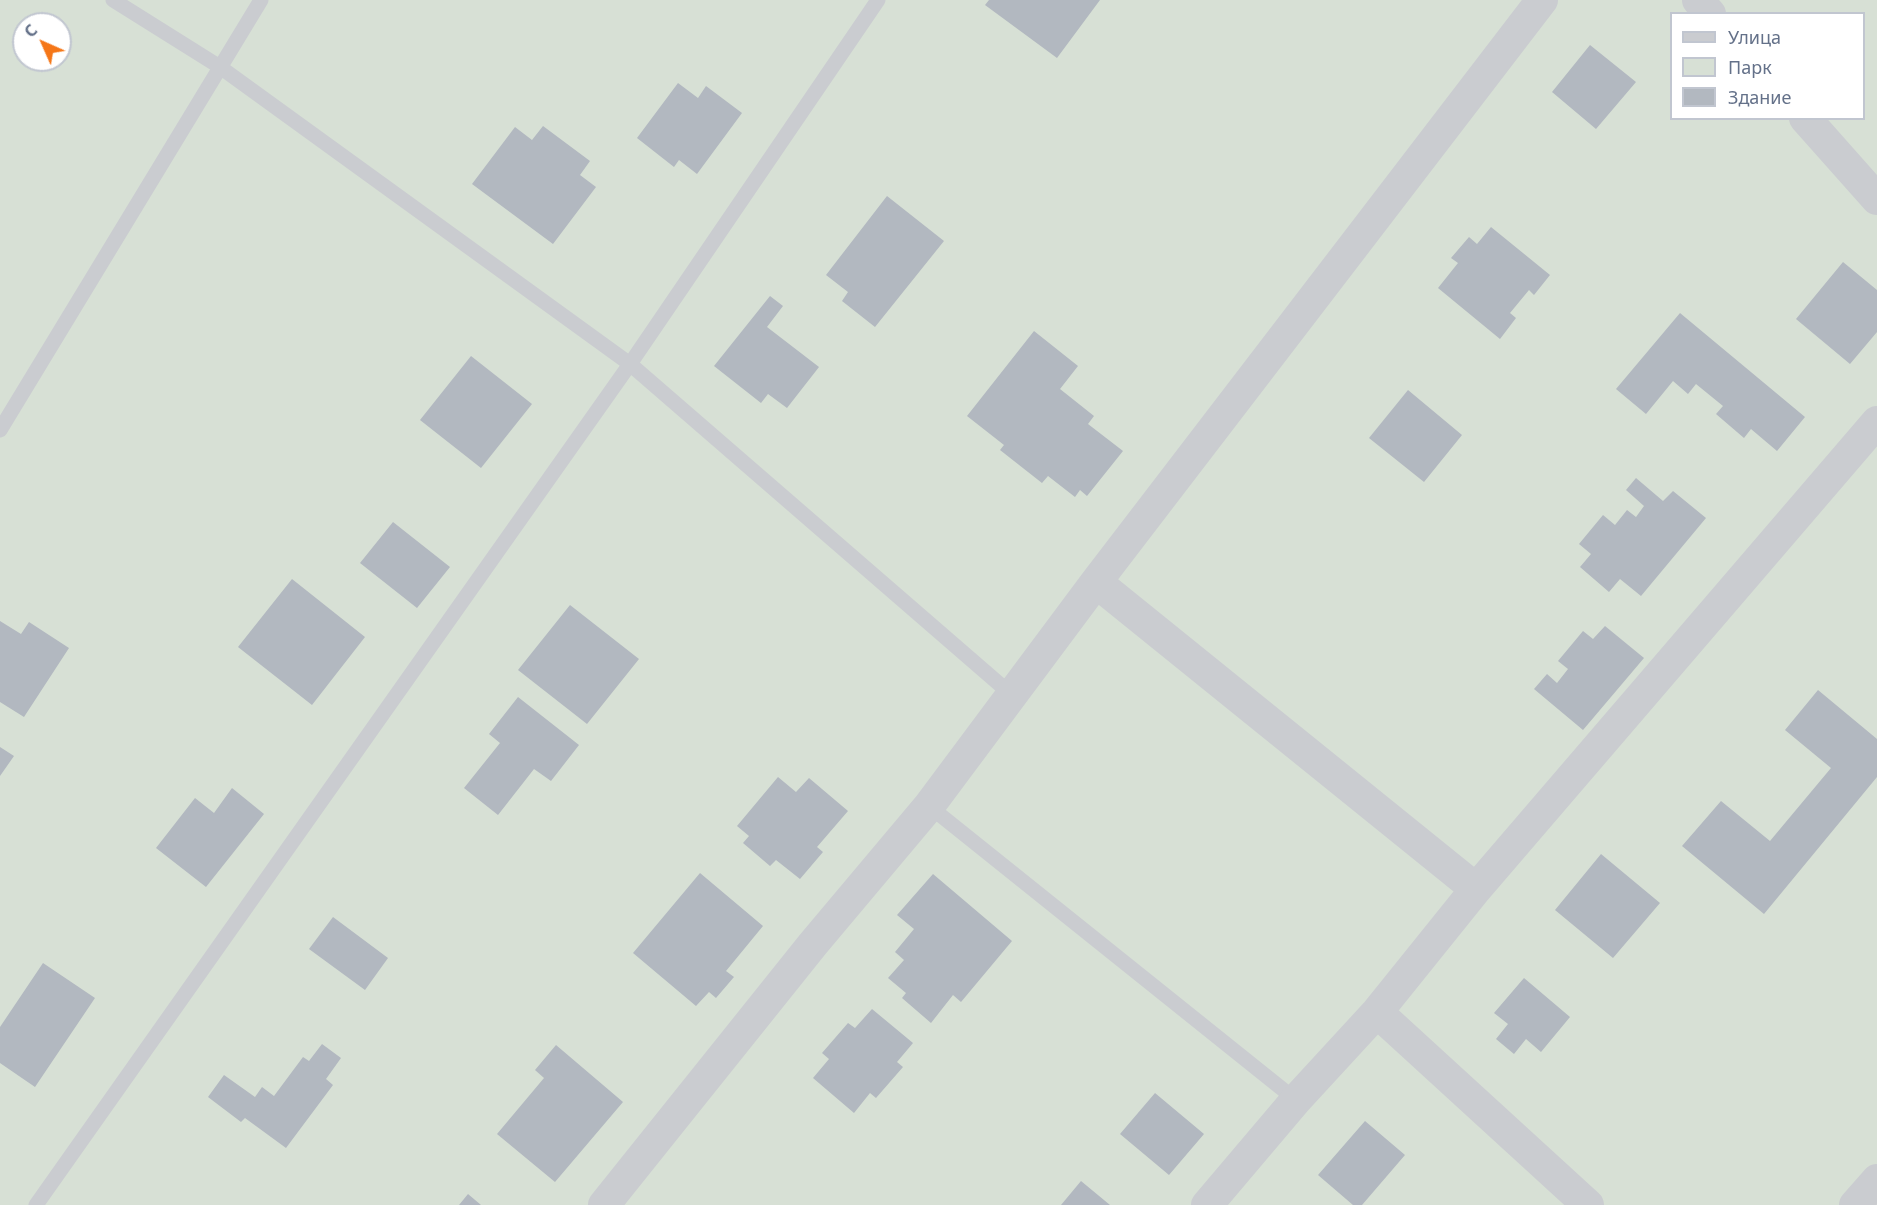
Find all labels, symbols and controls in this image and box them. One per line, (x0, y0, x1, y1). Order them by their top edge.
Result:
north arrow (12, 12, 72, 72)
legend (1670, 12, 1865, 120)
text: С (19, 19, 42, 42)
text: Улица (1728, 25, 1781, 49)
text: Парк (1728, 55, 1772, 79)
text: Здание (1728, 85, 1791, 109)

